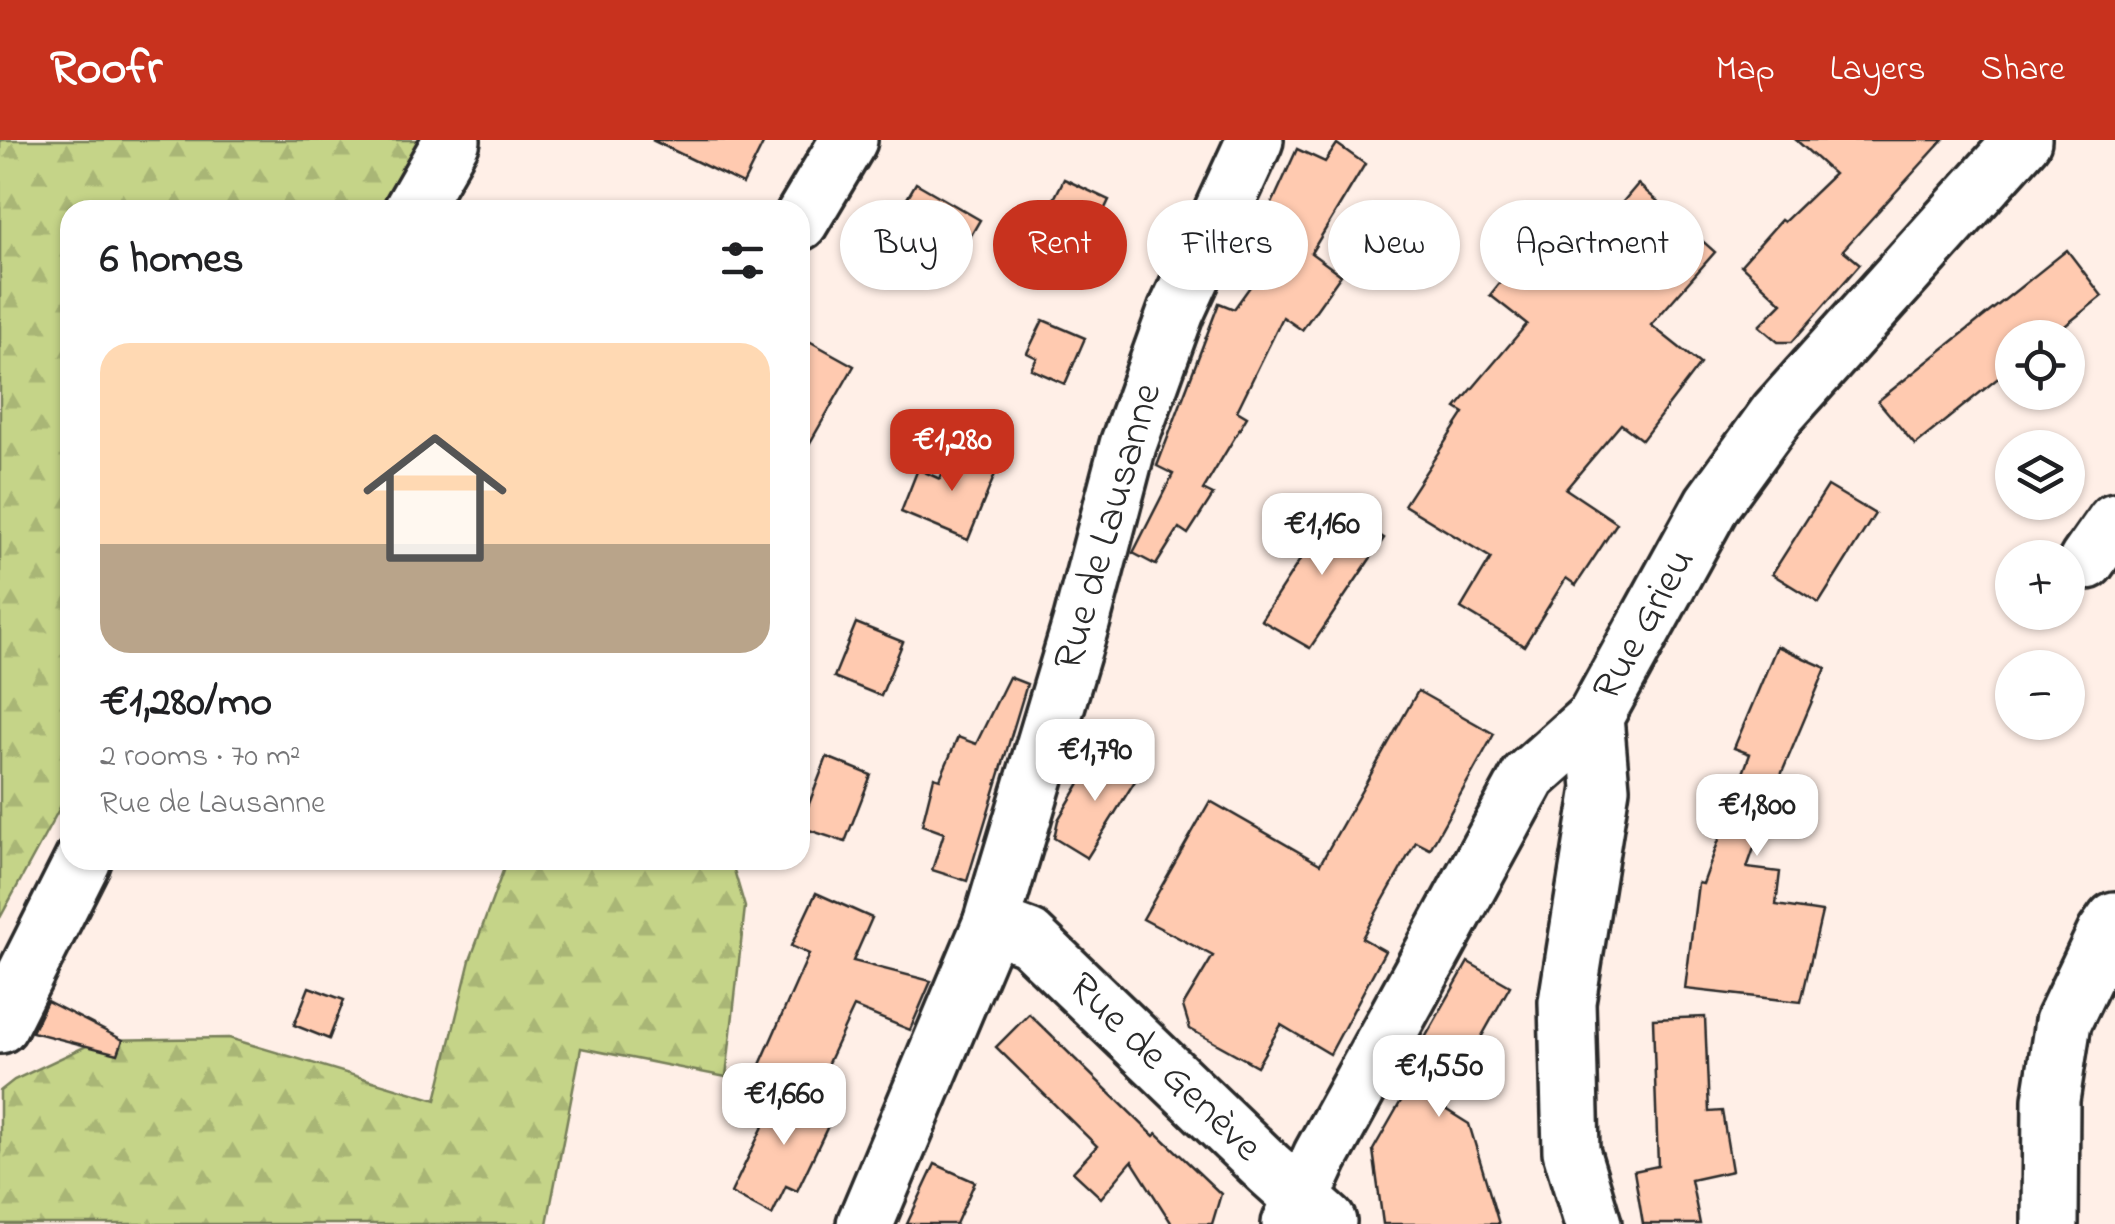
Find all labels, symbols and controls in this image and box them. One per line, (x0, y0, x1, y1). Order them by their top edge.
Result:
text: Roofr (50, 35, 162, 105)
text: Map (1716, 45, 1775, 96)
text: Layers (1830, 45, 1925, 96)
text: Share (1980, 45, 2065, 96)
chip: Buy (840, 200, 973, 290)
chip: Rent (993, 200, 1127, 290)
chip: Filters (1147, 200, 1308, 290)
chip: New (1328, 200, 1460, 290)
chip: Apartment (1480, 200, 1704, 290)
text: 6 homes (100, 230, 244, 291)
icon: filters (715, 233, 770, 288)
map controls (1995, 320, 2085, 740)
button: locate (1995, 320, 2085, 410)
street label: Rue de Lausanne (1039, 376, 1179, 678)
icon: home (345, 408, 525, 588)
pin: €1,280 (871, 409, 1033, 494)
text: €1,280 (912, 418, 992, 465)
button: layers (1995, 430, 2085, 520)
pin: €1,160 (1241, 493, 1403, 578)
text: €1,160 (1284, 502, 1360, 549)
street label: Rue Grieu (1578, 538, 1712, 712)
button: + (1995, 540, 2085, 630)
button: − (1995, 650, 2085, 740)
text: €1,280/mo (100, 673, 272, 734)
pin: €1,790 (1014, 719, 1176, 804)
text: €1,790 (1058, 728, 1132, 775)
text: 2 rooms · 70 m² (100, 734, 300, 781)
pin: €1,800 (1676, 774, 1838, 859)
text: Rue de Lausanne (100, 781, 325, 828)
text: €1,800 (1718, 783, 1796, 830)
street label: Rue de Genève (1053, 959, 1275, 1177)
pin: €1,550 (1358, 1035, 1520, 1120)
text: €1,550 (1395, 1044, 1483, 1091)
pin: €1,660 (703, 1063, 865, 1148)
text: €1,660 (744, 1072, 824, 1119)

